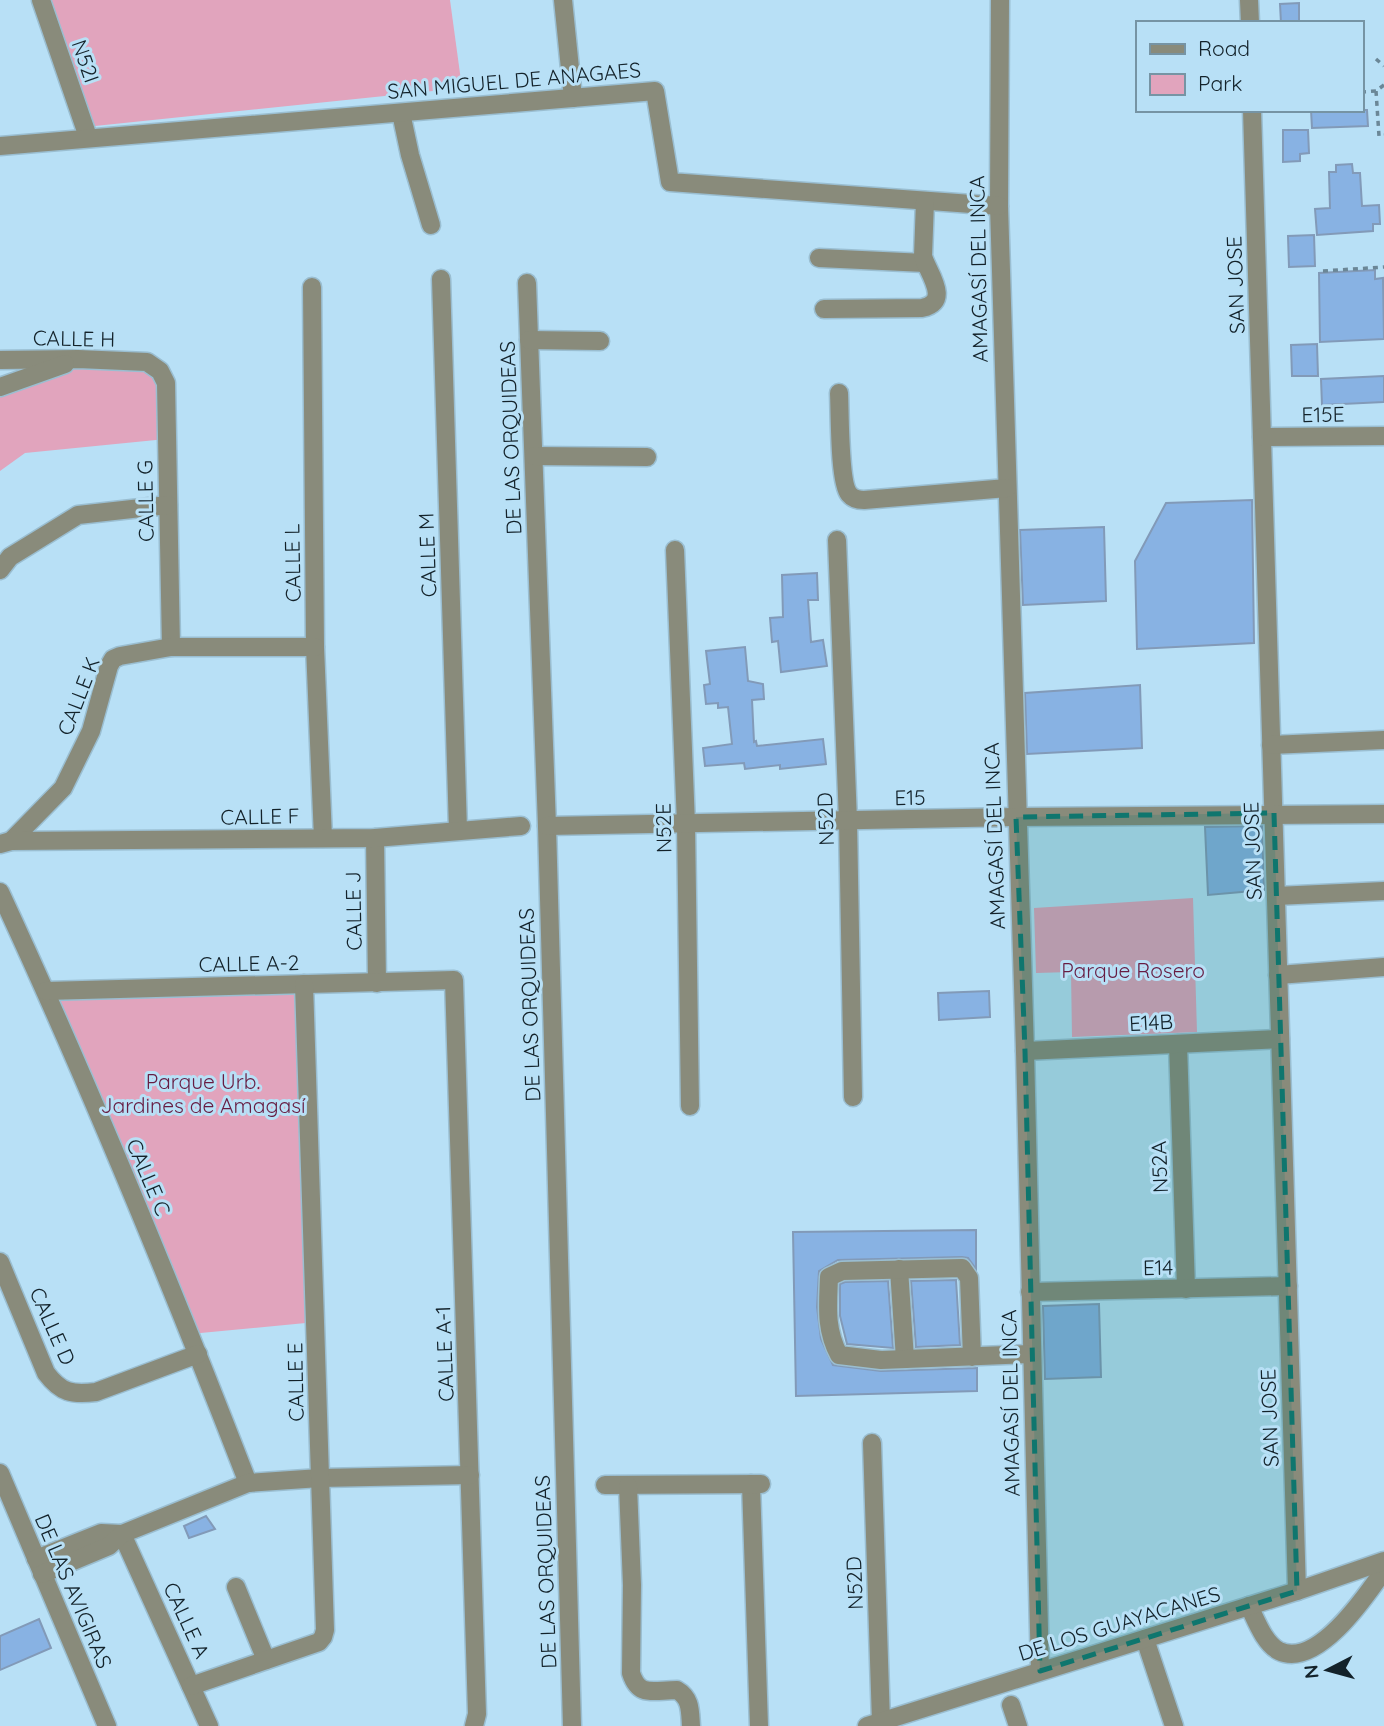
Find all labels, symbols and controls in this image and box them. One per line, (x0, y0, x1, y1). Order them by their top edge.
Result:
legend (1136, 21, 1363, 112)
text: Road (1198, 35, 1250, 61)
street label: N52I (67, 36, 105, 86)
street label: SAN MIGUEL DE ANAGAES (386, 56, 642, 104)
text: Park (1198, 70, 1242, 96)
street label: AMAGASÍ DEL INCA (963, 175, 993, 363)
street label: SAN JOSE (1220, 235, 1250, 335)
street label: CALLE H (33, 324, 115, 352)
street label: DE LAS ORQUIDEAS (494, 341, 526, 535)
street label: E15E (1301, 401, 1345, 427)
street label: CALLE G (131, 460, 159, 542)
street label: CALLE M (413, 512, 441, 598)
street label: CALLE L (278, 524, 306, 602)
street label: CALLE K (51, 653, 105, 739)
street label: AMAGASÍ DEL INCA (978, 742, 1010, 930)
street label: E15 (894, 784, 926, 810)
street label: N52D (811, 792, 839, 846)
street label: SAN JOSE (1237, 801, 1267, 901)
street label: CALLE F (220, 802, 300, 830)
street label: N52E (650, 803, 676, 853)
street label: CALLE J (339, 871, 367, 951)
street label: DE LAS ORQUIDEAS (513, 908, 545, 1102)
street label: CALLE A-2 (198, 949, 300, 977)
park label: Parque Rosero (1061, 957, 1205, 983)
street label: E14B (1128, 1008, 1174, 1036)
park label: Parque Urb. Jardines de Amagasí (100, 1068, 306, 1118)
street label: CALLE C (121, 1135, 177, 1220)
street label: N52A (1145, 1141, 1173, 1193)
street label: E14 (1143, 1254, 1173, 1280)
street label: CALLE D (24, 1283, 82, 1369)
street label: CALLE A-1 (429, 1306, 459, 1402)
street label: AMAGASÍ DEL INCA (995, 1309, 1025, 1497)
street label: CALLE E (281, 1342, 309, 1422)
street label: SAN JOSE (1254, 1368, 1284, 1468)
street label: DE LAS ORQUIDEAS (529, 1475, 561, 1669)
street label: DE LAS AVIGIRAS (30, 1510, 118, 1672)
street label: N52D (840, 1556, 868, 1610)
street label: CALLE A (158, 1578, 216, 1662)
street label: DE LOS GUAYACANES (1015, 1580, 1223, 1666)
north arrow (1293, 1635, 1363, 1705)
text: N (1298, 1664, 1324, 1680)

